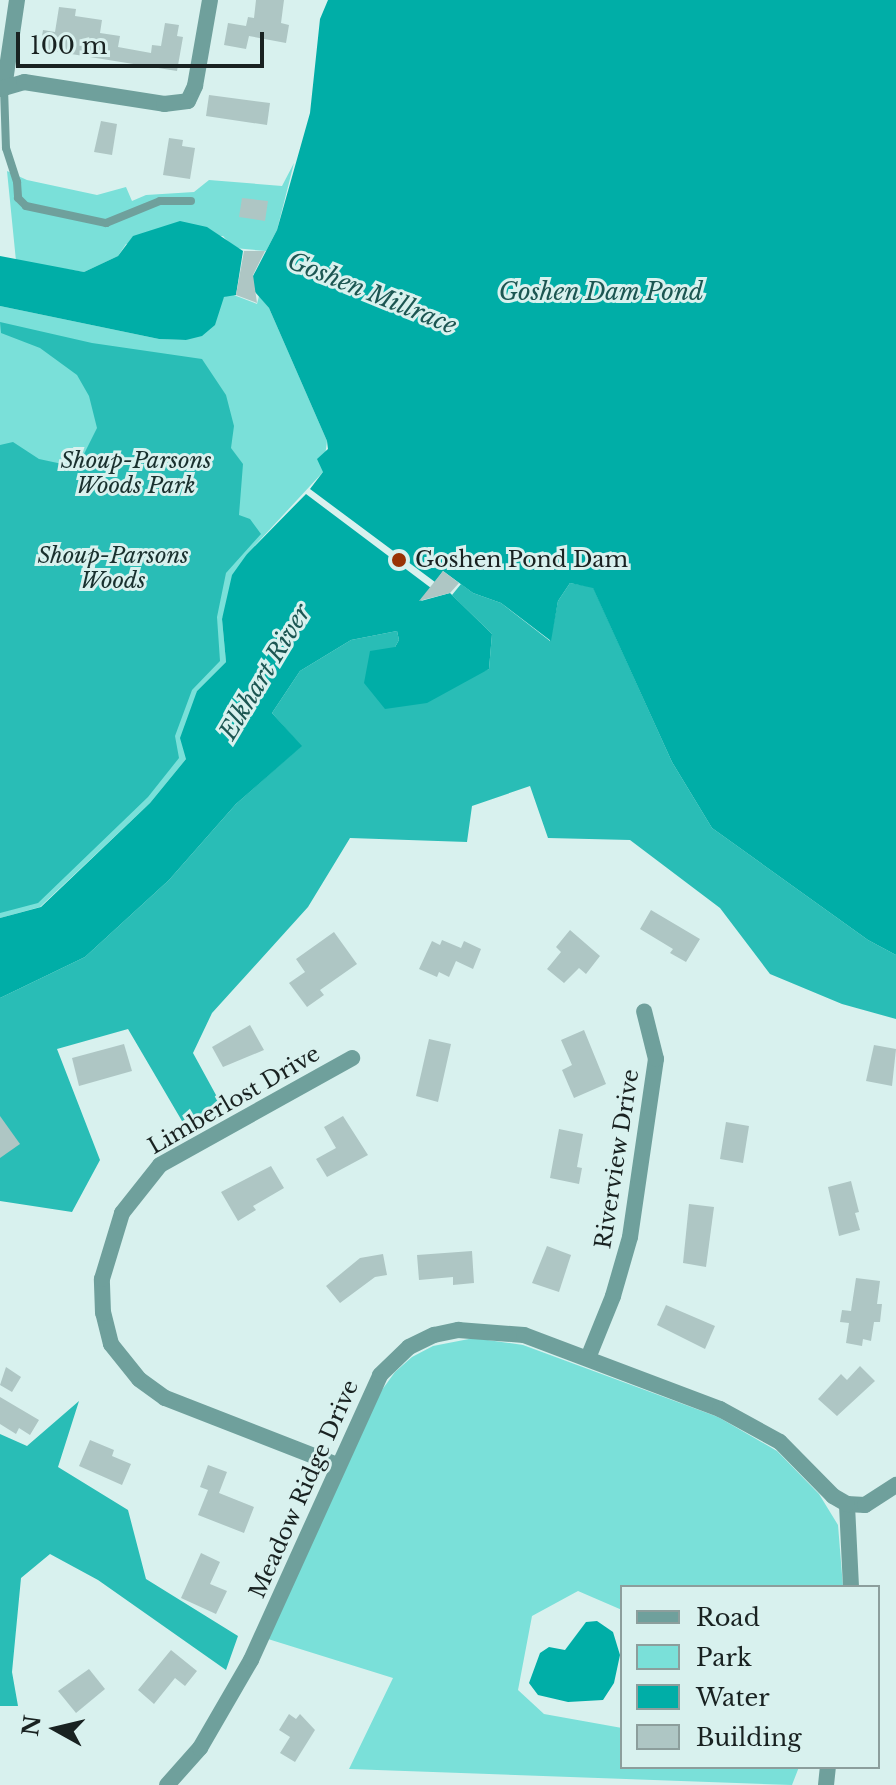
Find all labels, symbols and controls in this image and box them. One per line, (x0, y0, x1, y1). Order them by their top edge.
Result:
scale bar (20, 16, 268, 66)
text: 100 m (30, 31, 108, 60)
water label: Goshen Millrace (283, 246, 461, 340)
water label: Goshen Dam Pond (498, 278, 704, 306)
park label: Shoup-Parsons Woods Park (60, 447, 212, 498)
park label: Shoup-Parsons Woods (37, 542, 189, 594)
place label: Goshen Pond Dam (415, 547, 628, 573)
marker: Goshen Pond Dam (390, 551, 408, 569)
water label: Elkhart River (213, 599, 317, 745)
street label: Limberlost Drive (144, 1040, 324, 1160)
street label: Riverview Drive (590, 1067, 644, 1251)
street label: Meadow Ridge Drive (244, 1376, 364, 1602)
legend (620, 1585, 880, 1769)
text: Road (696, 1603, 760, 1632)
text: Park (696, 1643, 752, 1672)
text: Water (696, 1683, 770, 1712)
north arrow (16, 1689, 96, 1769)
text: N (17, 1713, 47, 1738)
text: Building (696, 1723, 802, 1752)

